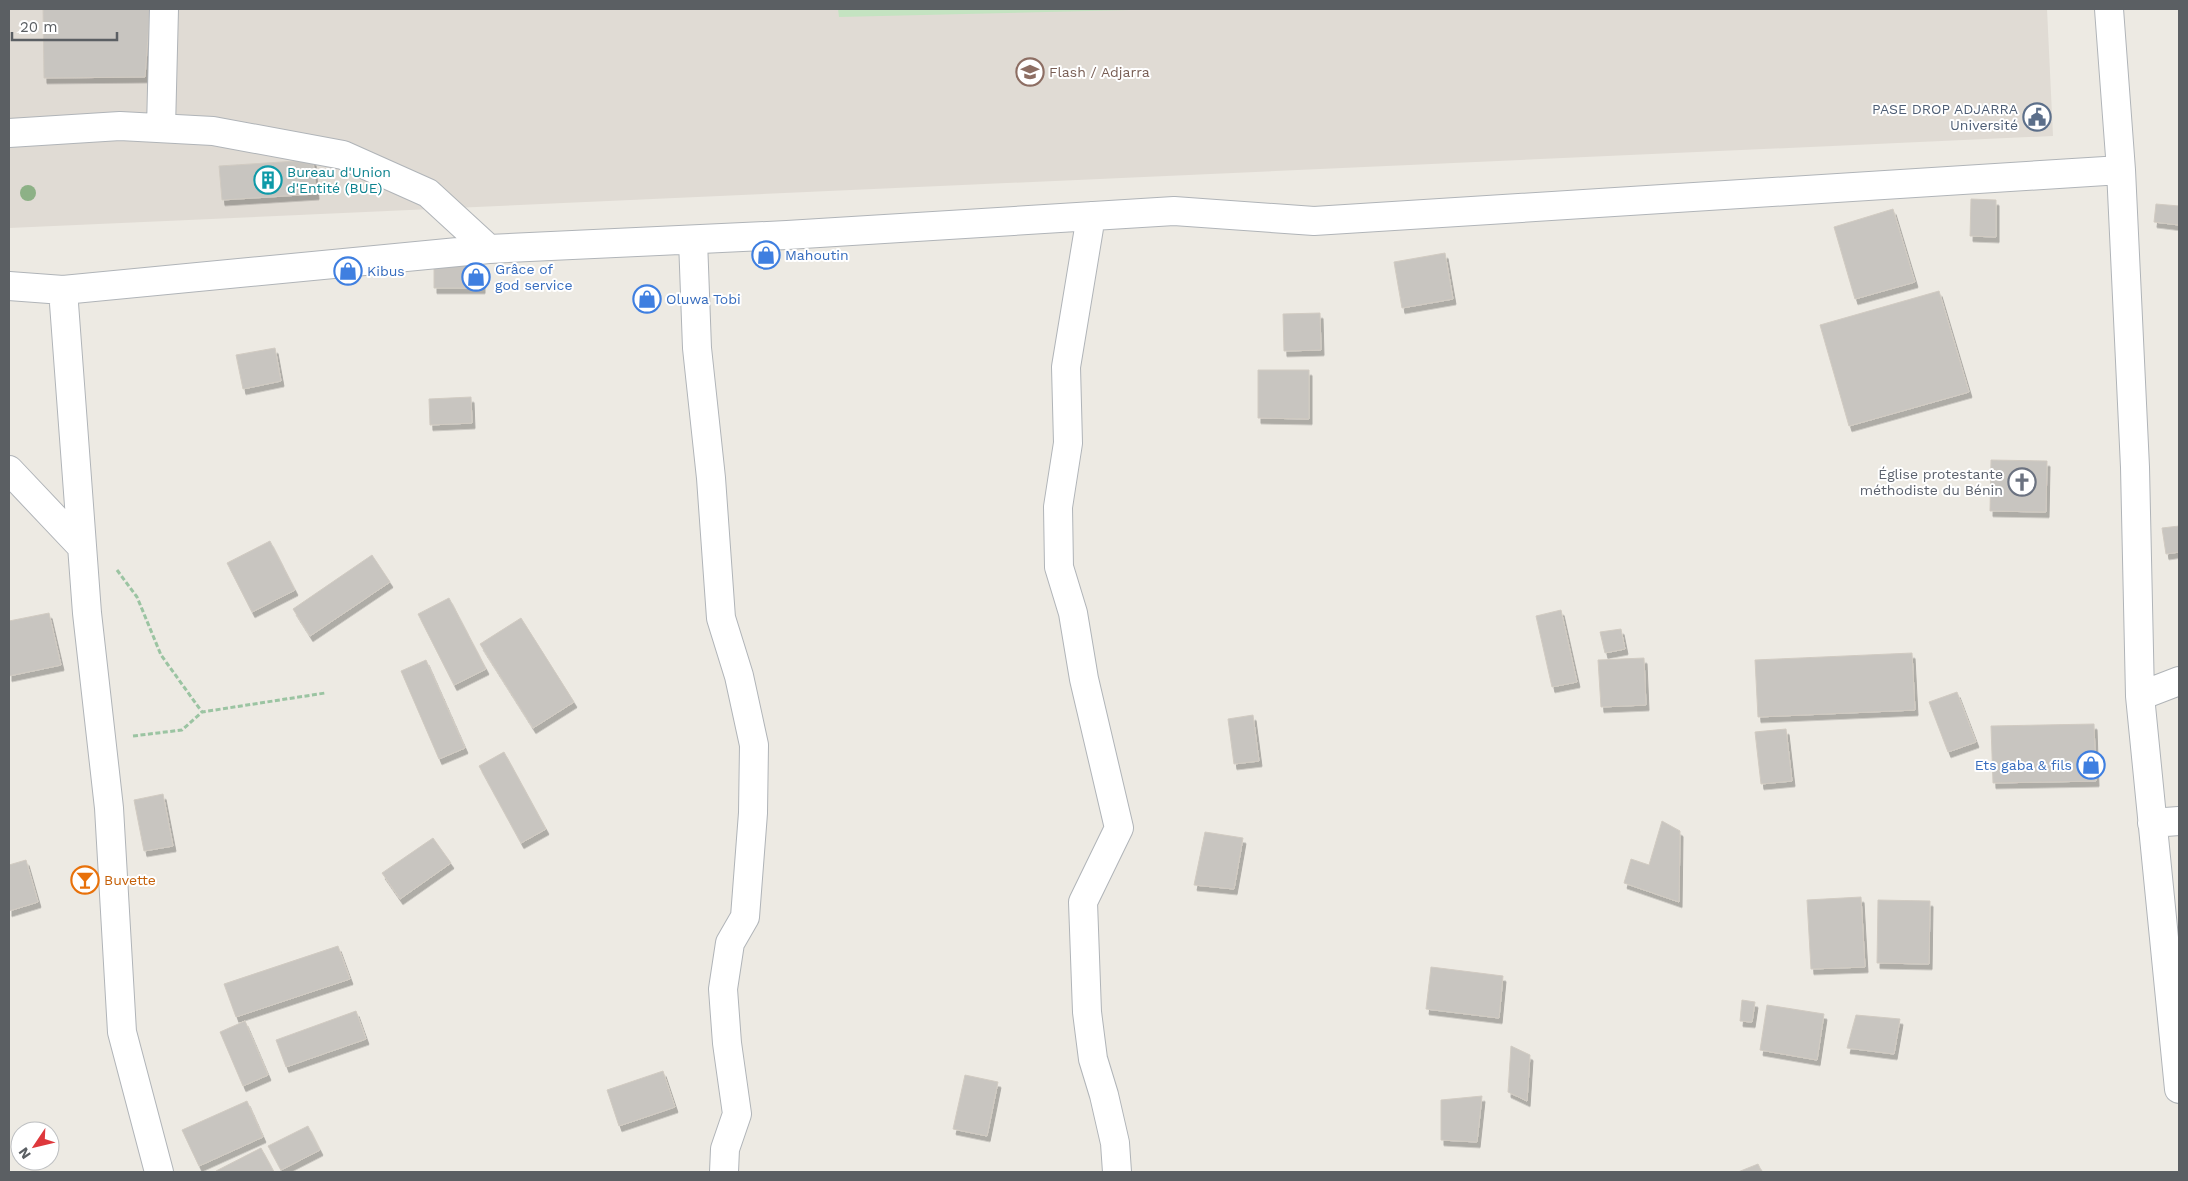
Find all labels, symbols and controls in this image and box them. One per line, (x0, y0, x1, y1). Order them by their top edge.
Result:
scale bar (12, 10, 118, 42)
text: 20 m (20, 18, 58, 36)
school or university icon: Flash / Adjarra (1015, 57, 1045, 87)
place label: Flash / Adjarra (1049, 64, 1150, 80)
place label: PASE DROP ADJARRA Université (1872, 101, 2018, 133)
public building icon: PASE DROP ADJARRA Université (2022, 102, 2052, 132)
place label: Bureau d'Union d'Entité (BUE) (287, 164, 391, 196)
building icon: Bureau d'Union d'Entité (BUE) (253, 165, 283, 195)
shop icon: Mahoutin (751, 240, 781, 270)
place label: Mahoutin (785, 247, 849, 263)
shop icon: Kibus (333, 256, 363, 286)
place label: Grâce of god service (495, 261, 573, 293)
shop icon: Grâce of god service (461, 262, 491, 292)
place label: Kibus (367, 263, 405, 279)
shop icon: Oluwa Tobi (632, 284, 662, 314)
place label: Oluwa Tobi (666, 291, 741, 307)
place label: Église protestante méthodiste du Bénin (1860, 466, 2003, 498)
church icon: Église protestante méthodiste du Bénin (2007, 467, 2037, 497)
shop icon: Ets gaba & fils (2076, 750, 2106, 780)
place label: Ets gaba & fils (1975, 757, 2072, 773)
bar icon: Buvette (70, 865, 100, 895)
place label: Buvette (104, 872, 156, 888)
north arrow (10, 1121, 60, 1171)
text: N (15, 1145, 34, 1162)

